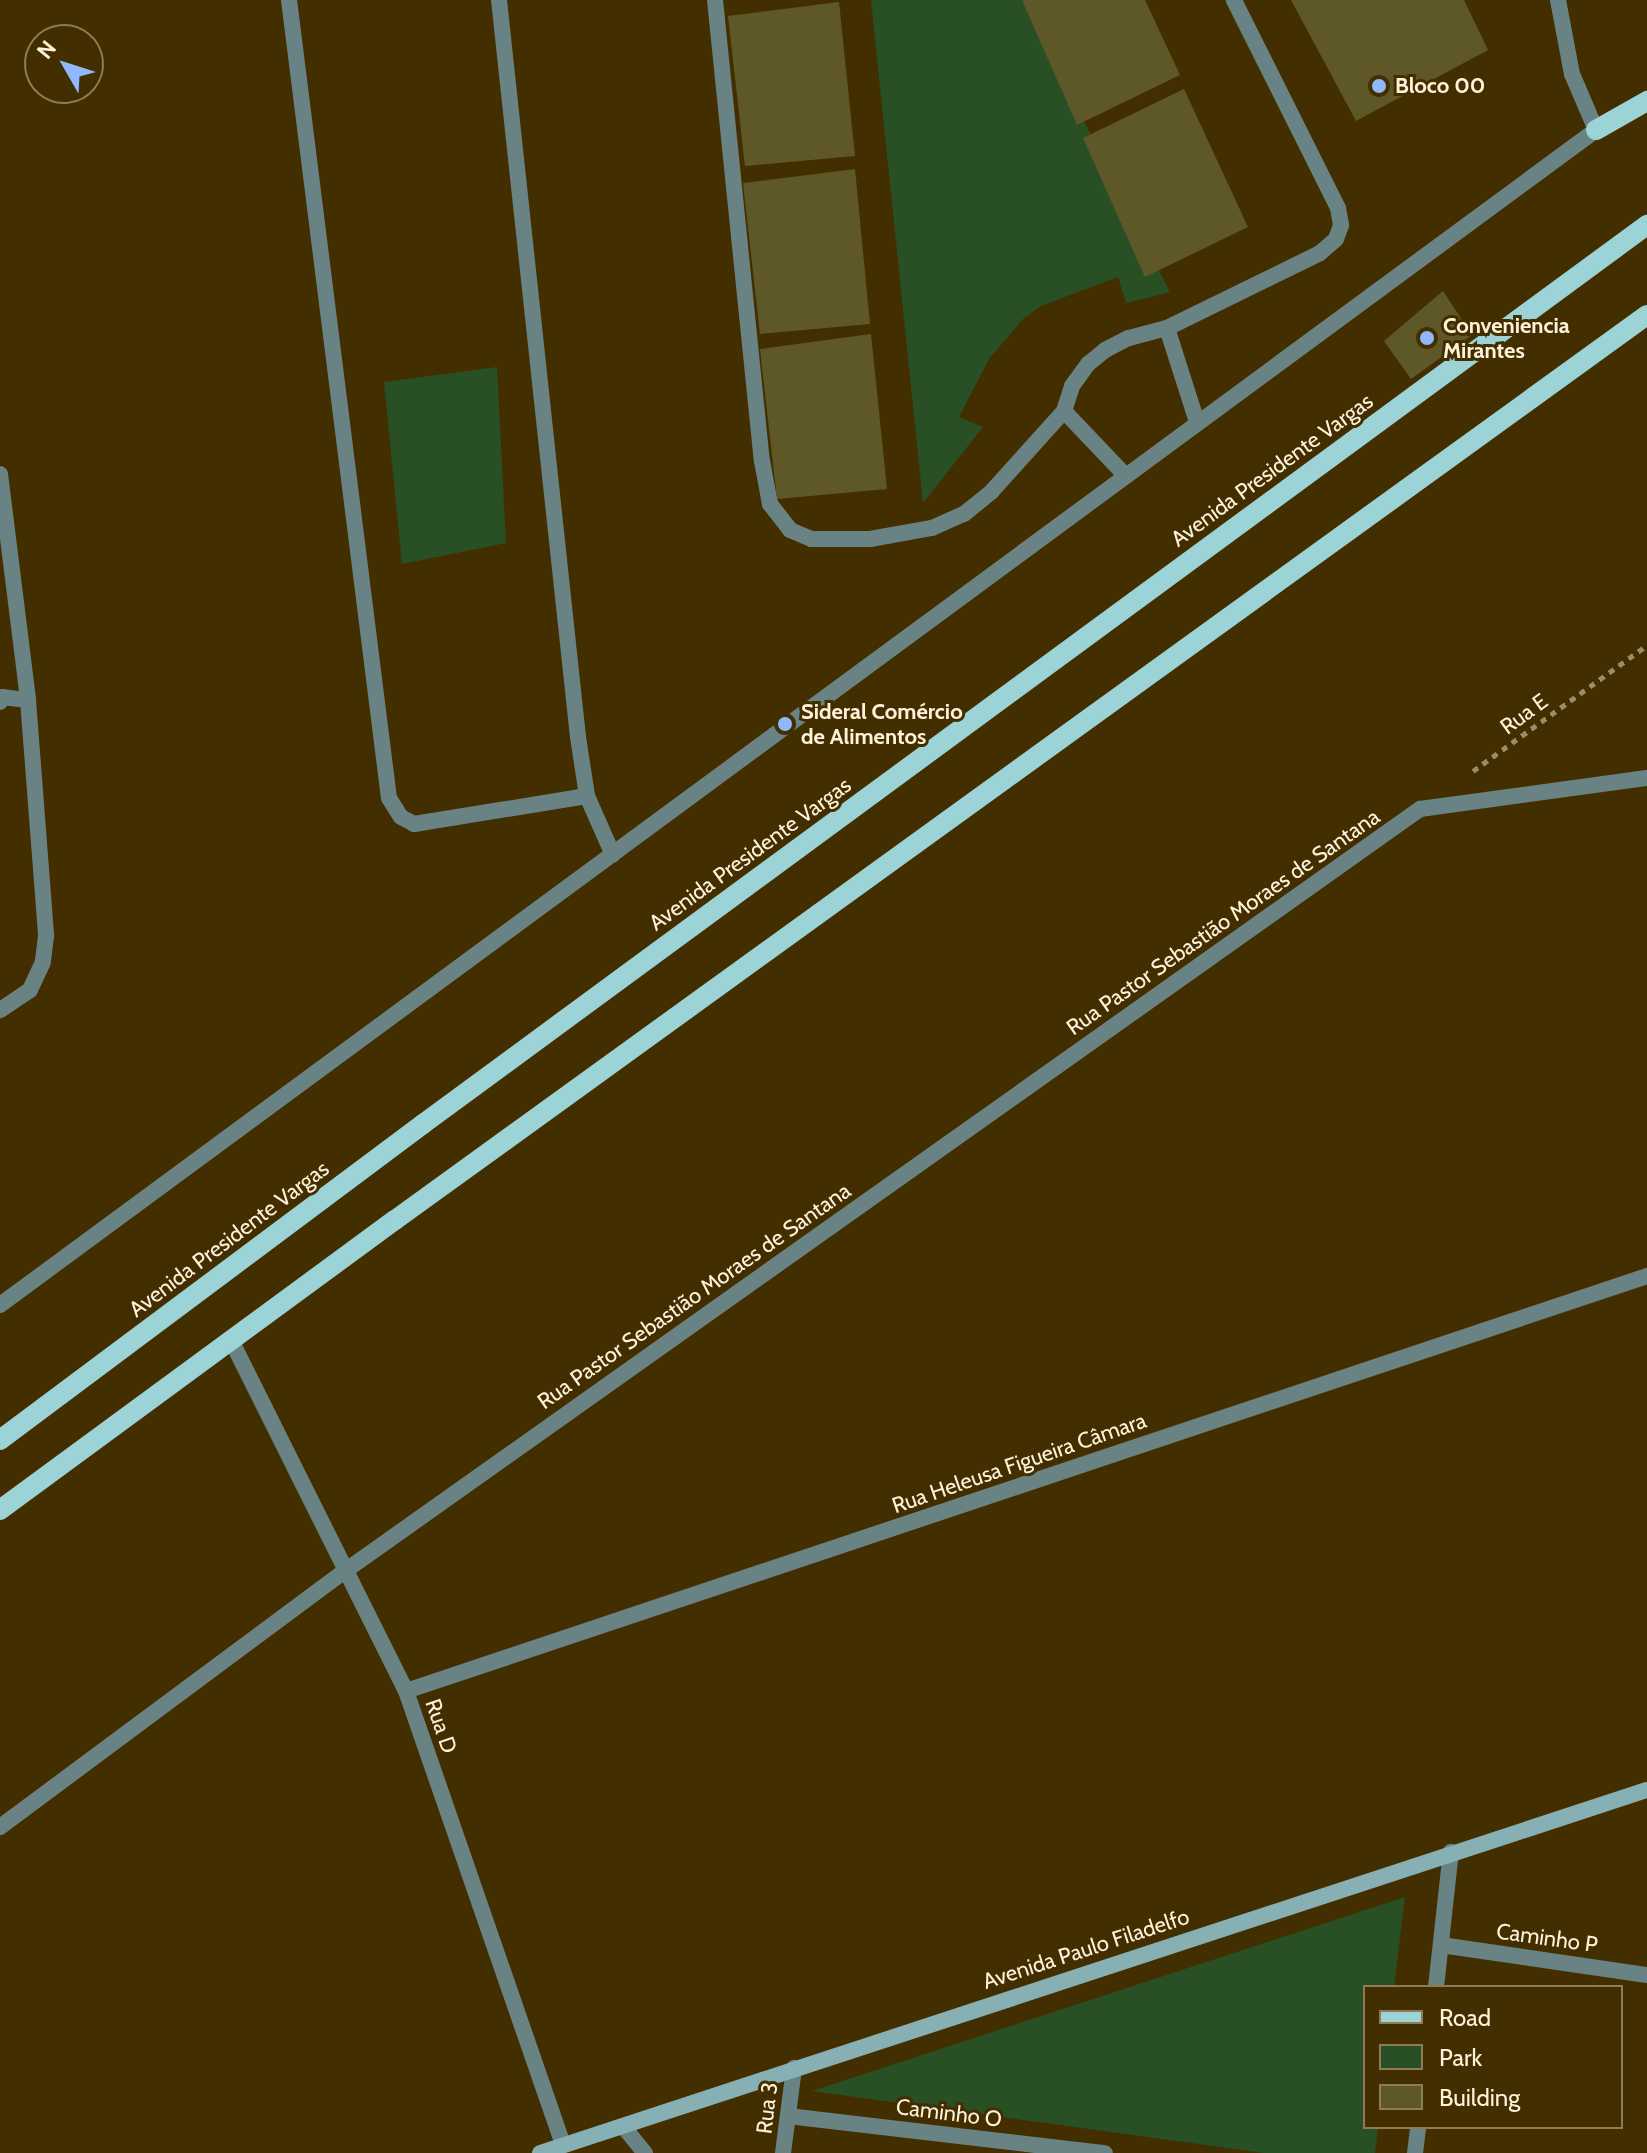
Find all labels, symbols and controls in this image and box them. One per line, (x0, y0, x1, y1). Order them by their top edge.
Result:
north arrow (24, 24, 104, 104)
text: N (31, 35, 62, 64)
place label: Bloco 00 (1395, 73, 1485, 99)
marker: Bloco 00 (1370, 77, 1388, 95)
place label: Conveniencia Mirantes (1443, 312, 1570, 364)
marker: Conveniencia Mirantes (1418, 329, 1436, 347)
street label: Avenida Presidente Vargas (1166, 388, 1378, 552)
street label: Rua E (1495, 688, 1553, 740)
place label: Sideral Comércio de Alimentos (801, 698, 963, 750)
marker: Sideral Comércio de Alimentos (776, 715, 794, 733)
street label: Avenida Presidente Vargas (644, 772, 856, 936)
street label: Rua Pastor Sebastião Moraes de Santana (1061, 803, 1385, 1041)
street label: Avenida Presidente Vargas (124, 1155, 334, 1323)
street label: Rua Pastor Sebastião Moraes de Santana (532, 1177, 856, 1415)
street label: Rua Heleusa Figueira Câmara (888, 1407, 1150, 1519)
street label: Rua D (419, 1695, 463, 1757)
street label: Avenida Paulo Filadelfo (979, 1903, 1193, 1995)
street label: Caminho P (1495, 1918, 1599, 1958)
legend (1363, 1985, 1623, 2129)
text: Road (1439, 2003, 1491, 2032)
text: Park (1439, 2043, 1482, 2072)
street label: Rua 3 (751, 2081, 783, 2135)
text: Building (1439, 2083, 1520, 2112)
street label: Caminho O (895, 2093, 1003, 2133)

